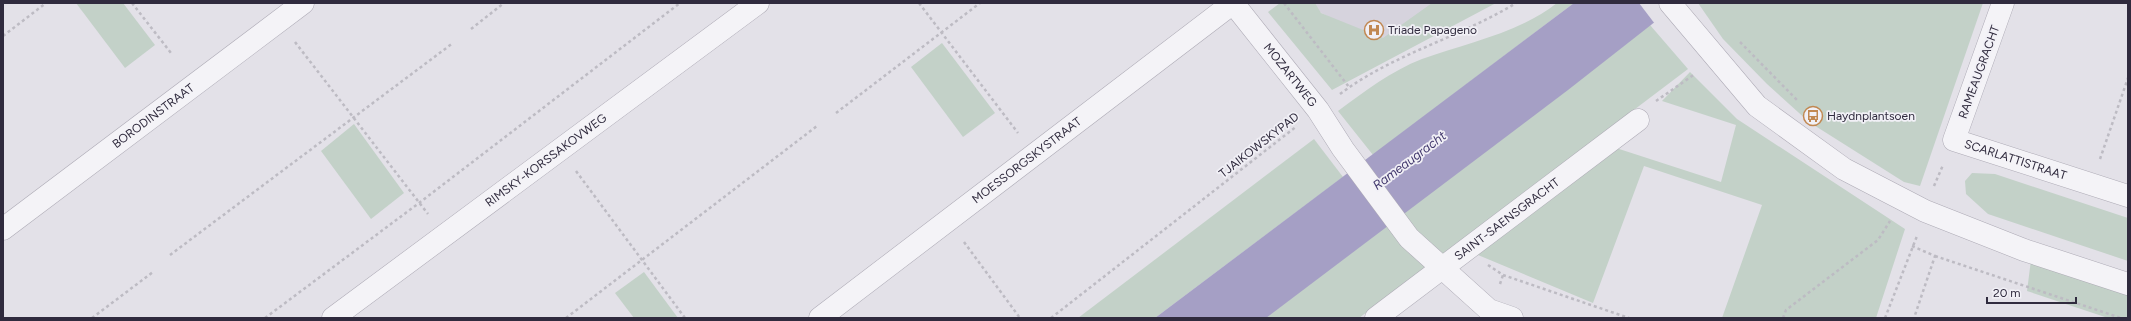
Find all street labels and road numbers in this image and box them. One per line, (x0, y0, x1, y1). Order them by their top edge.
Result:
street label: RAMEAUGRACHT (1956, 23, 2003, 121)
street label: MOZARTWEG (1261, 40, 1320, 110)
street label: BORODINSTRAAT (110, 80, 197, 151)
street label: TJAIKOWSKYPAD (1216, 109, 1302, 181)
street label: RIMSKY-KORSSAKOVWEG (482, 111, 609, 210)
street label: MOESSORGSKYSTRAAT (969, 114, 1084, 206)
street label: SCARLATTISTRAAT (1962, 137, 2069, 183)
street label: SAINT-SAENSGRACHT (1452, 175, 1562, 263)

